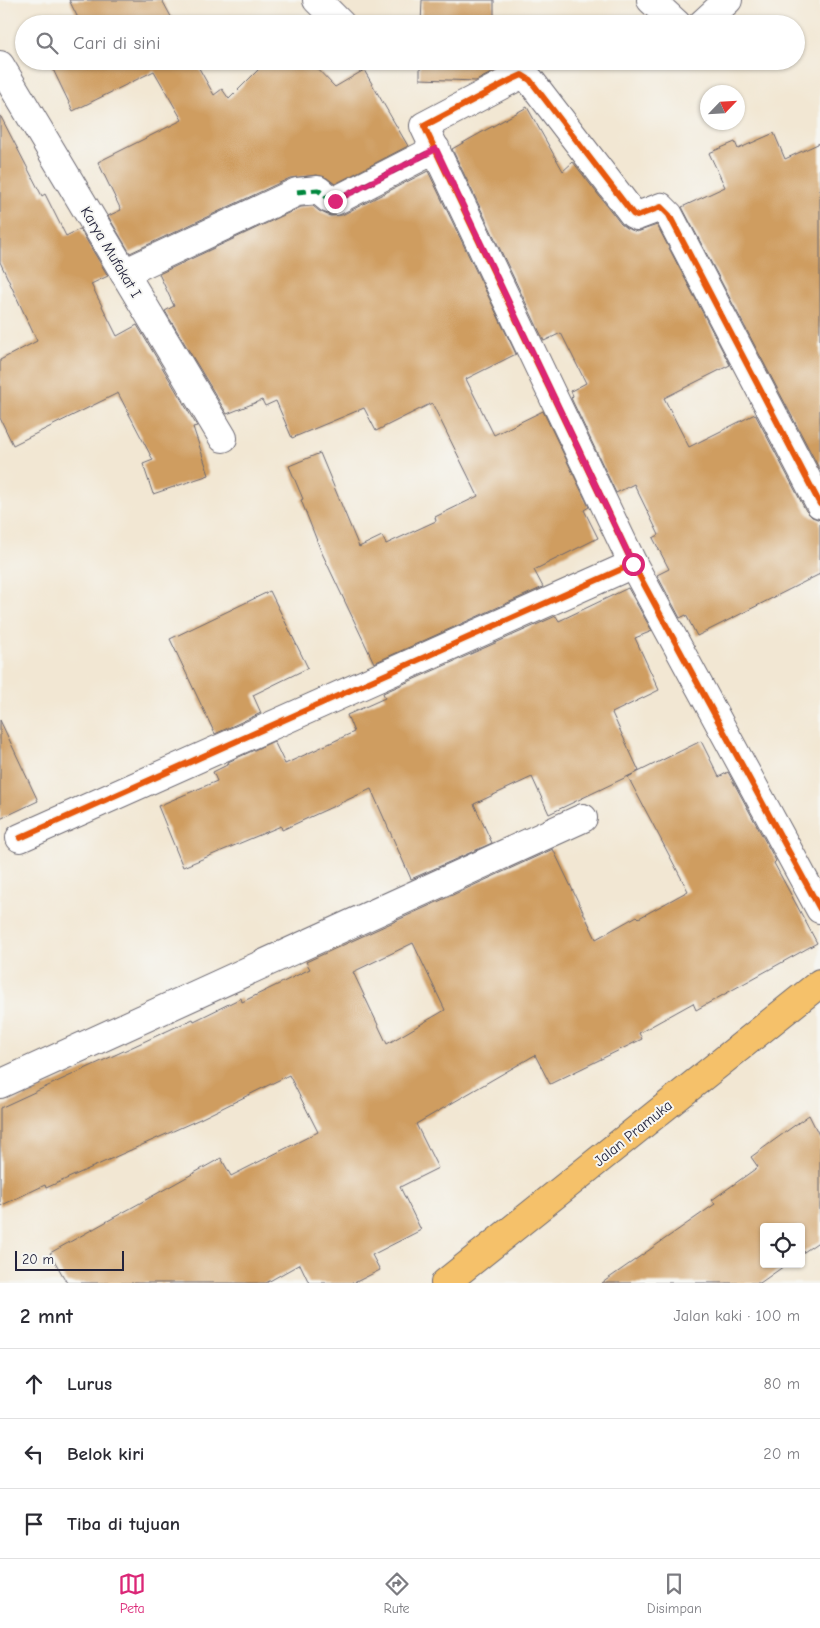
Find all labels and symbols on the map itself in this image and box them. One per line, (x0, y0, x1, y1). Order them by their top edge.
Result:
north arrow (700, 85, 745, 130)
route end (324, 190, 347, 213)
street label: Karya Mufakat I (77, 203, 145, 301)
route start (622, 553, 645, 576)
street label: Jalan Pramuka (590, 1096, 676, 1170)
scale bar (15, 1248, 124, 1271)

